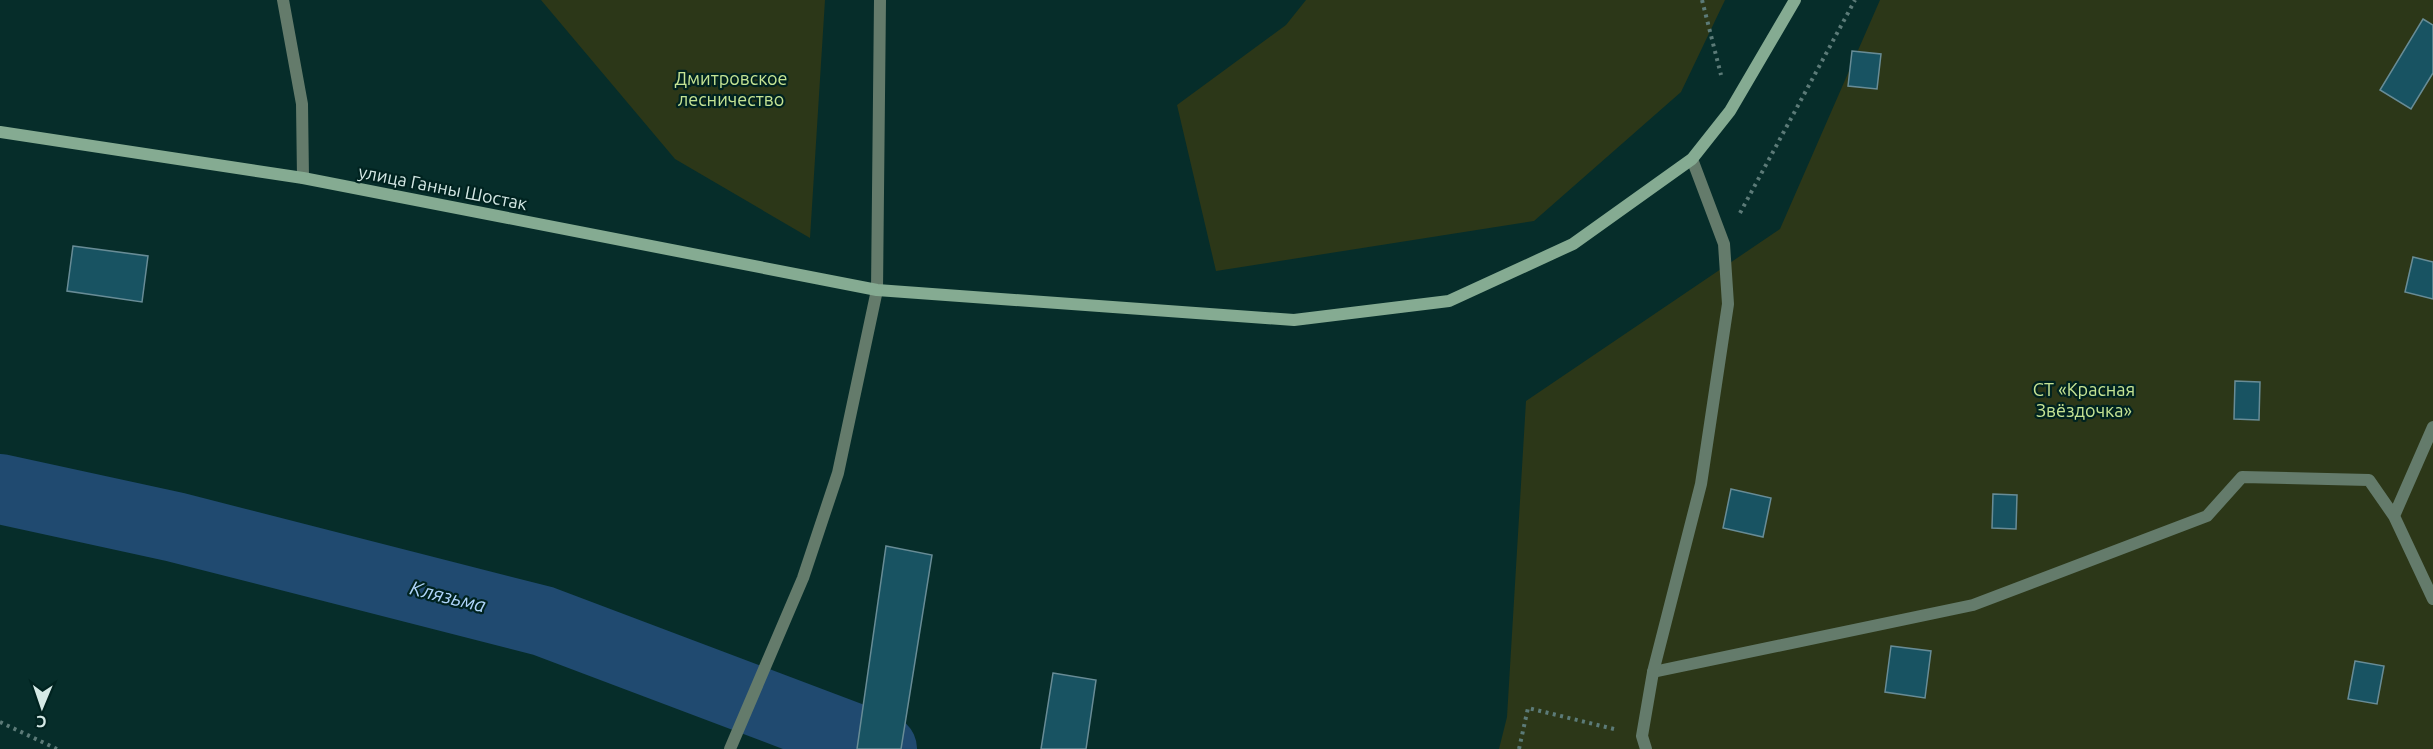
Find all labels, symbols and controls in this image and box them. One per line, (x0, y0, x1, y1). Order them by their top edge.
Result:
park label: Дмитровское лесничество (674, 68, 788, 109)
street label: улица Ганны Шостак (357, 161, 529, 213)
park label: СТ «Красная Звёздочка» (2033, 379, 2135, 420)
water label: Клязьма (408, 575, 488, 617)
north arrow (12, 677, 72, 737)
text: С (36, 713, 47, 731)

